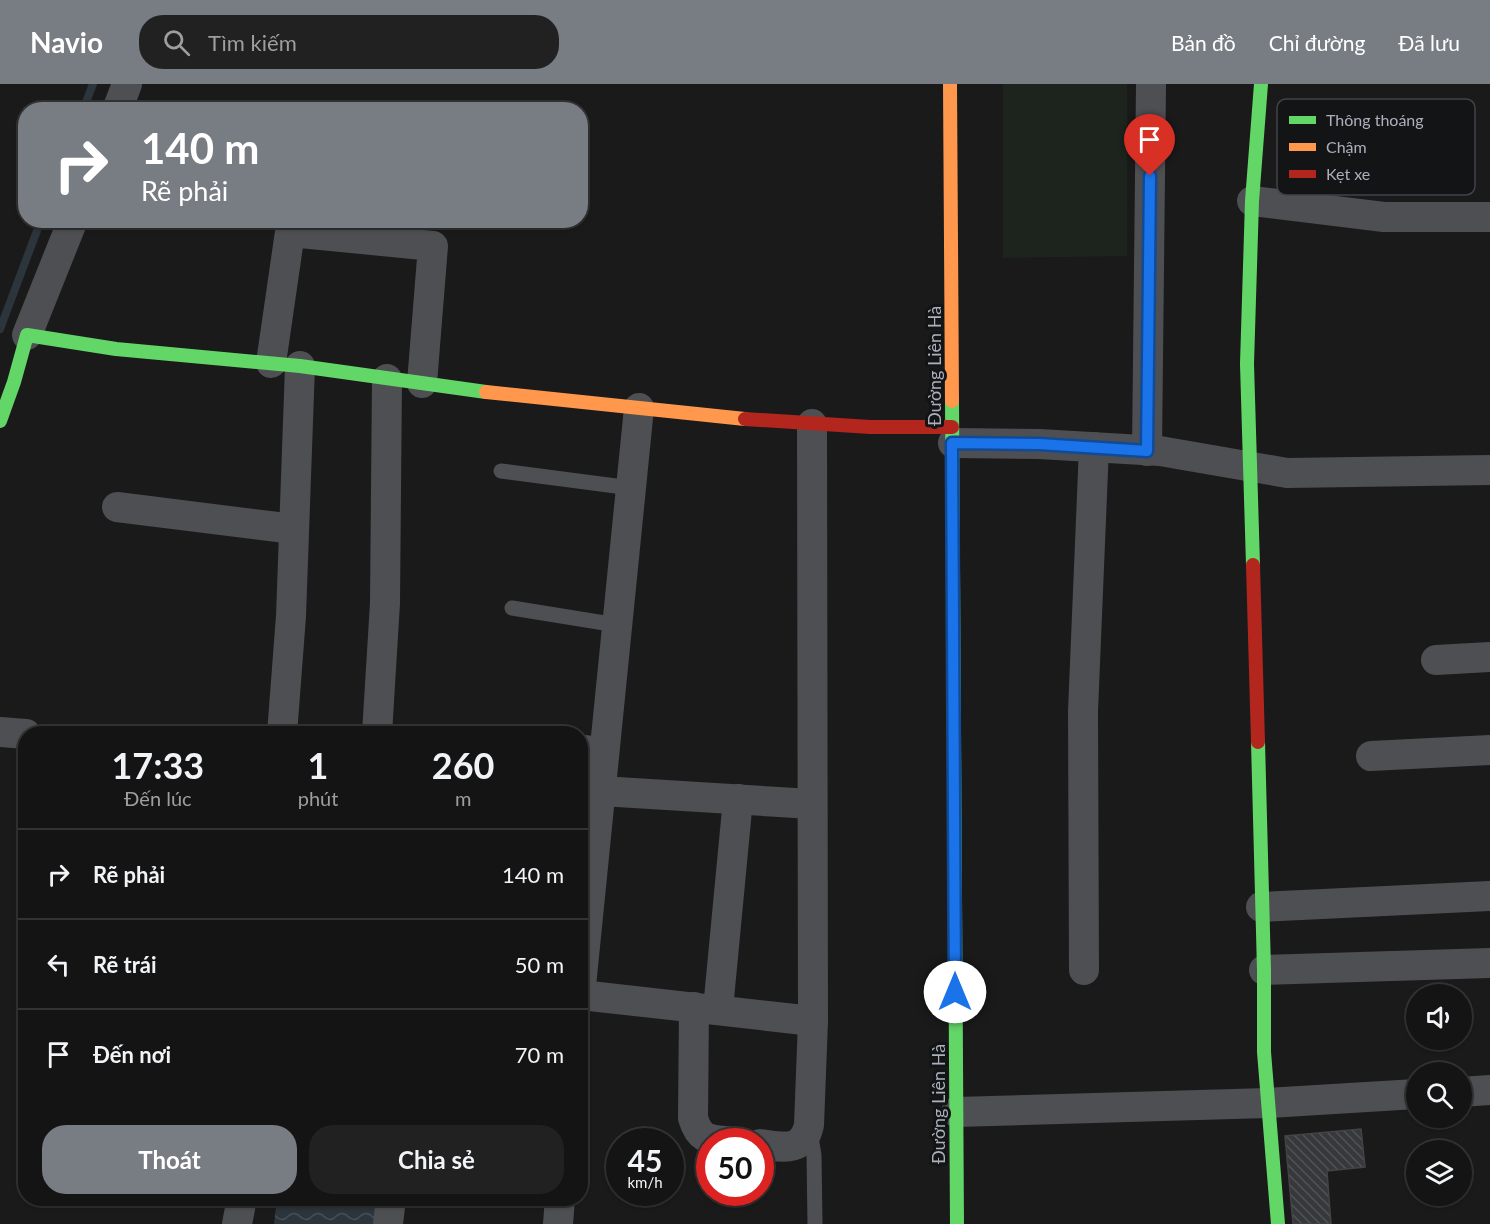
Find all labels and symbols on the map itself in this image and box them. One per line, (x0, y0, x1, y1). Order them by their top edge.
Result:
legend (1277, 99, 1475, 195)
text: Thông thoáng (1326, 110, 1424, 129)
pin (1124, 114, 1175, 176)
text: Chậm (1326, 137, 1367, 156)
text: Kẹt xe (1326, 164, 1370, 183)
street label: Đường Liên Hà (923, 306, 945, 426)
position arrow (923, 960, 987, 1024)
street label: Đường Liên Hà (927, 1044, 949, 1164)
speed limit sign: 50 (696, 1128, 774, 1206)

